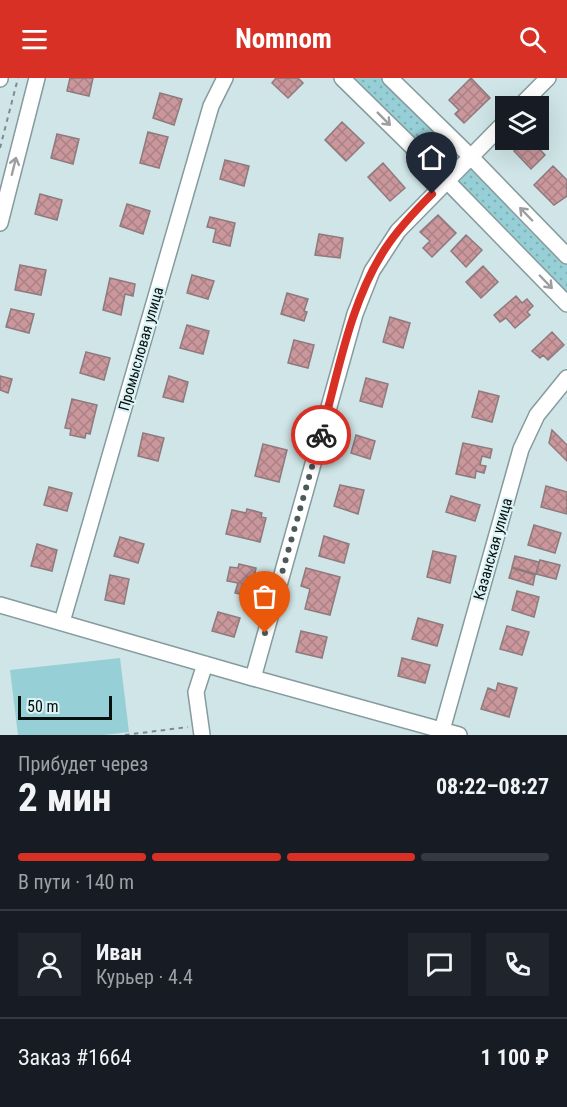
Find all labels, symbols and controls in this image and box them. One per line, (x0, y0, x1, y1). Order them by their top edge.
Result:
icon: menu (18, 23, 51, 56)
text: Nomnom (235, 23, 332, 55)
icon: search (516, 23, 549, 56)
map controls (495, 96, 549, 150)
button: layers (495, 96, 549, 150)
one-way arrow (377, 112, 392, 126)
pin (406, 132, 457, 194)
icon: home (415, 141, 448, 174)
one-way arrow (9, 157, 21, 176)
one-way arrow (519, 206, 534, 221)
one-way arrow (538, 275, 553, 290)
street label: Промысловая улица (115, 285, 167, 413)
courier (291, 405, 351, 465)
icon: bike (305, 419, 338, 452)
street label: Казанская улица (470, 496, 516, 602)
pin (239, 571, 290, 633)
icon: bag (248, 580, 281, 613)
scale bar (18, 693, 112, 720)
text: 50 m (27, 697, 59, 716)
text: Прибудет через (18, 752, 148, 776)
text: 08:22–08:27 (436, 774, 549, 799)
text: 2 мин (18, 775, 112, 821)
text: В пути · 140 m (18, 870, 134, 894)
button: person (18, 933, 81, 996)
button: chat (408, 933, 471, 996)
button: phone (486, 933, 549, 996)
text: Иван (96, 940, 142, 965)
text: Курьер · 4.4 (96, 965, 193, 989)
text: Заказ #1664 (18, 1045, 131, 1070)
text: 1 100 ₽ (481, 1045, 549, 1070)

